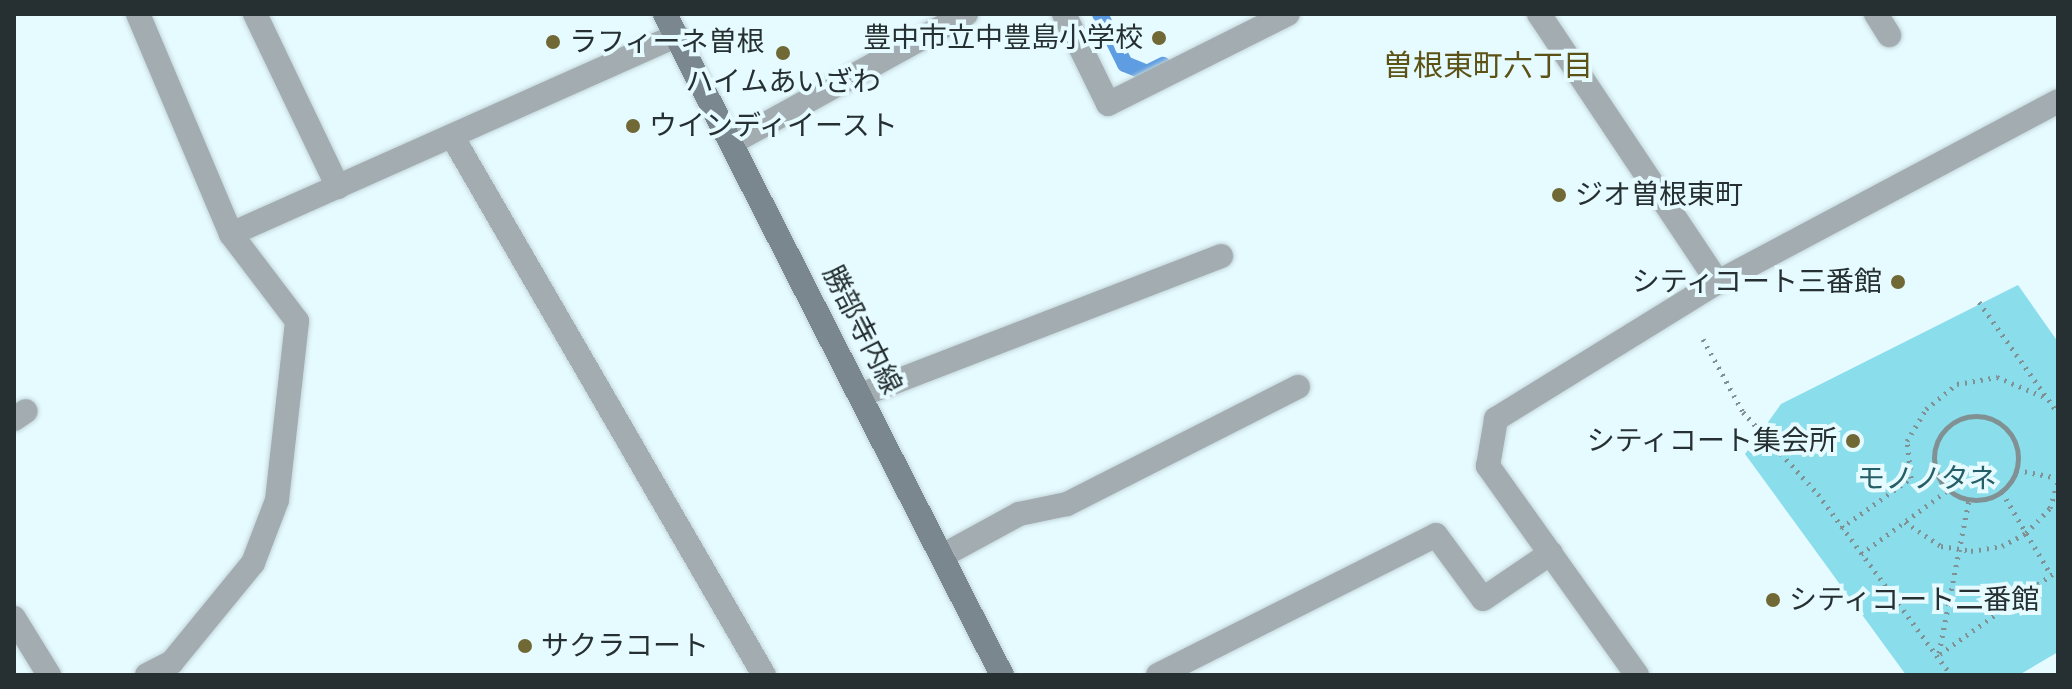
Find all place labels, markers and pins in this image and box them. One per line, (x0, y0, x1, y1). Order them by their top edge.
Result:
place label: 豊中市立中豊島小学校 (863, 21, 1143, 55)
place label: ラフィーネ曽根 (569, 25, 765, 59)
marker: 豊中市立中豊島小学校 (1150, 29, 1168, 47)
marker: ラフィーネ曽根 (544, 33, 562, 51)
marker: ハイムあいざわ (774, 44, 792, 62)
place label: ハイムあいざわ (685, 65, 881, 99)
place label: ウインディイースト (649, 109, 901, 143)
marker: ウインディイースト (624, 117, 642, 135)
place label: ジオ曽根東町 (1575, 178, 1743, 212)
marker: ジオ曽根東町 (1550, 186, 1568, 204)
place label: シティコート三番館 (1630, 265, 1882, 299)
marker: シティコート三番館 (1889, 273, 1907, 291)
place label: シティコート集会所 (1585, 424, 1837, 458)
marker: シティコート集会所 (1844, 432, 1862, 450)
place label: シティコート二番館 (1789, 583, 2041, 617)
marker: シティコート二番館 (1764, 591, 1782, 609)
place label: サクラコート (541, 629, 709, 663)
marker: サクラコート (516, 637, 534, 655)

